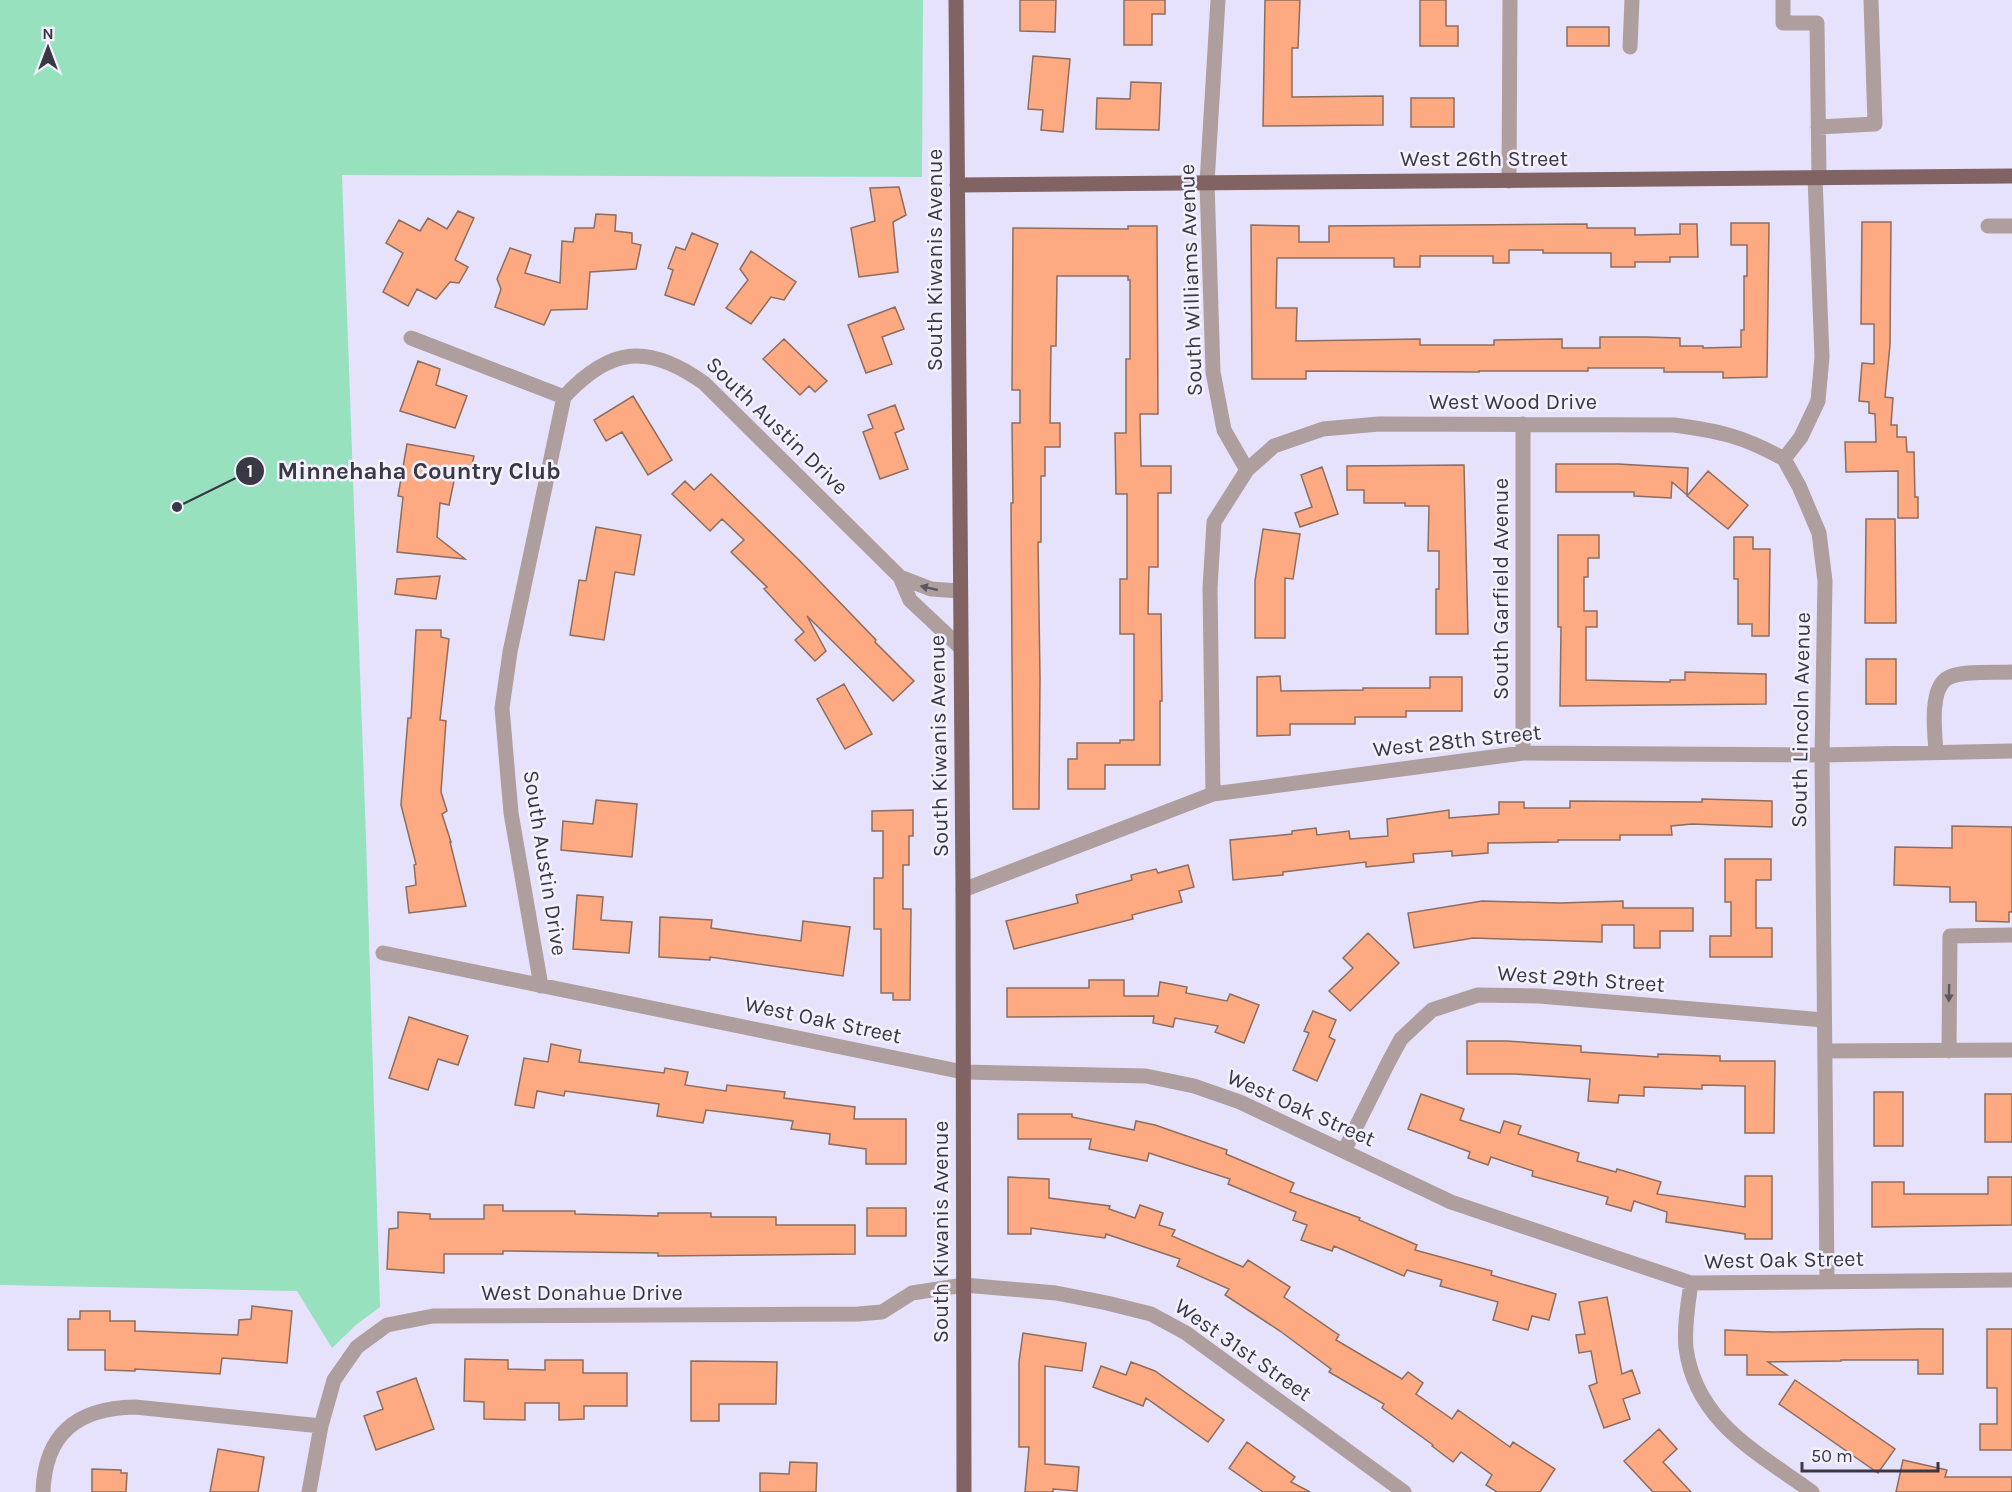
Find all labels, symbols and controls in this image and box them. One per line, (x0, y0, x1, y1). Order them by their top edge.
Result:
north arrow (18, 18, 78, 78)
text: N (42, 24, 54, 43)
street label: West 26th Street (1400, 146, 1568, 172)
street label: South Kiwanis Avenue (922, 149, 948, 371)
street label: South Williams Avenue (1174, 163, 1208, 397)
street label: South Austin Drive (700, 351, 854, 501)
street label: West Wood Drive (1429, 389, 1597, 415)
callout: Minnehaha Country Club (235, 450, 573, 492)
text: Minnehaha Country Club (277, 457, 561, 485)
text: 1 (247, 460, 253, 482)
street label: South Garfield Avenue (1488, 478, 1514, 700)
one-way arrow (920, 582, 938, 592)
street label: South Lincoln Avenue (1786, 612, 1816, 828)
street label: South Kiwanis Avenue (924, 635, 954, 857)
street label: West 28th Street (1372, 719, 1542, 763)
street label: South Austin Drive (517, 768, 573, 958)
street label: West 29th Street (1496, 960, 1666, 998)
one-way arrow (1945, 984, 1954, 1003)
street label: West Oak Street (742, 991, 904, 1049)
street label: West Oak Street (1223, 1064, 1379, 1152)
street label: South Kiwanis Avenue (928, 1121, 954, 1343)
street label: West Oak Street (1704, 1246, 1864, 1274)
street label: West Donahue Drive (481, 1280, 683, 1306)
street label: West 31st Street (1170, 1293, 1316, 1407)
scale bar (1802, 1435, 1938, 1473)
text: 50 m (1811, 1445, 1853, 1467)

